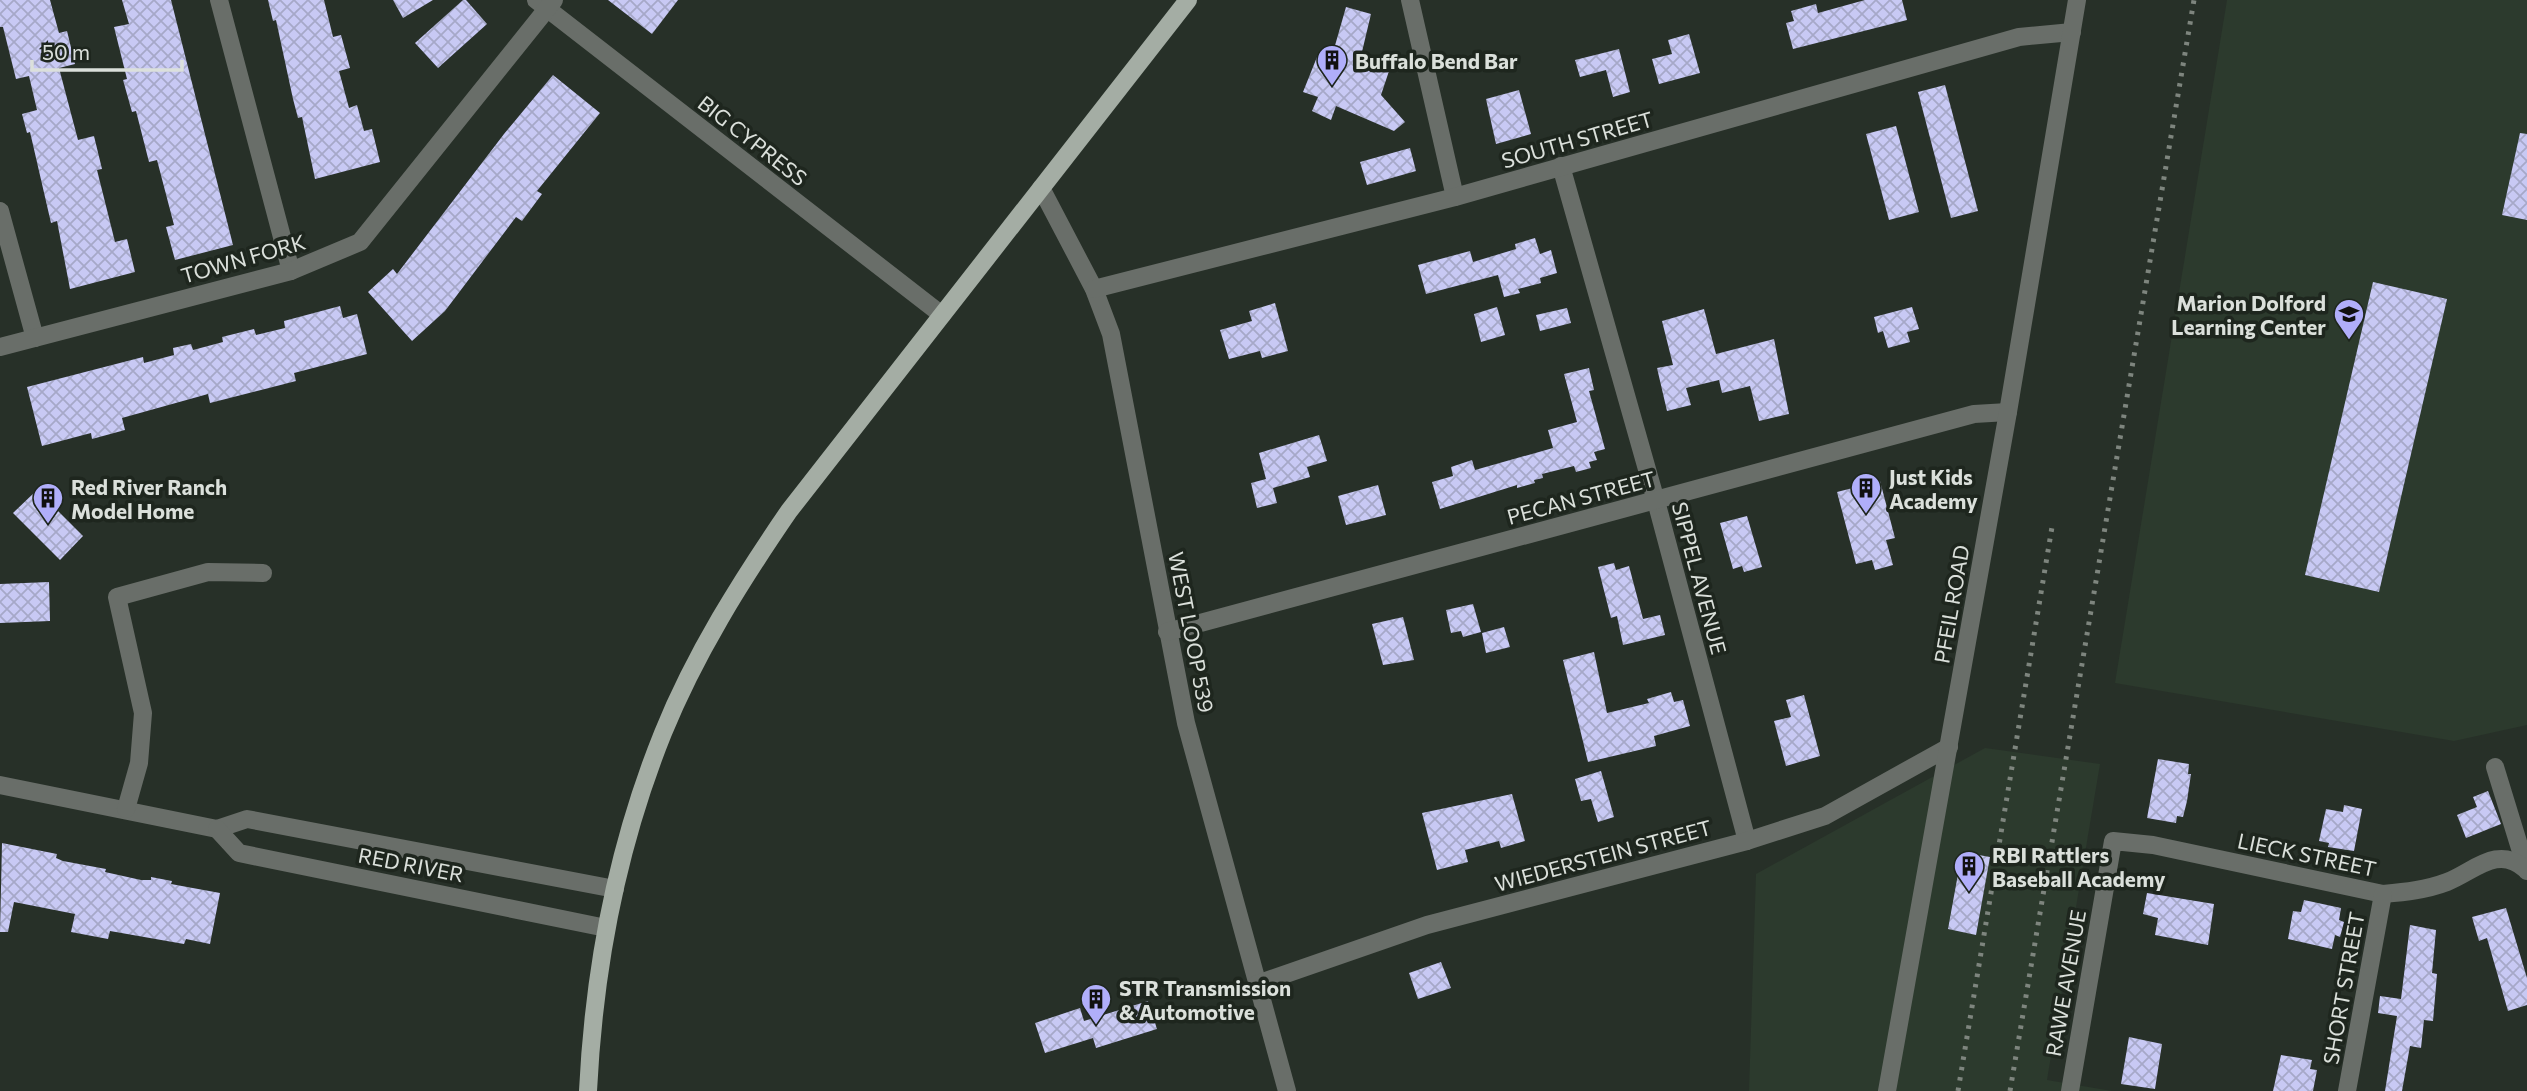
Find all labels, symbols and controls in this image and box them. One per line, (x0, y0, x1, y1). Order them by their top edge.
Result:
scale bar (32, 28, 182, 72)
text: 50 m (42, 39, 90, 64)
building icon: Buffalo Bend Bar (1315, 43, 1349, 87)
place label: Buffalo Bend Bar (1355, 48, 1518, 73)
street label: BIG CYPRESS (694, 90, 812, 190)
street label: SOUTH STREET (1499, 105, 1655, 173)
street label: TOWN FORK (178, 228, 308, 288)
place label: Marion Dolford Learning Center (2171, 290, 2326, 339)
school or university icon: Marion Dolford Learning Center (2332, 297, 2366, 341)
place label: Just Kids Academy (1889, 464, 1978, 513)
street label: PECAN STREET (1504, 465, 1658, 529)
building icon: Just Kids Academy (1849, 471, 1883, 515)
place label: Red River Ranch Model Home (71, 474, 227, 523)
building icon: Red River Ranch Model Home (31, 481, 65, 525)
street label: SIPPEL AVENUE (1668, 499, 1732, 657)
street label: PFEIL ROAD (1928, 543, 1974, 665)
street label: WEST LOOP 539 (1164, 549, 1220, 715)
street label: WIEDERSTEIN STREET (1492, 814, 1714, 896)
street label: LIECK STREET (2236, 827, 2378, 881)
street label: RED RIVER (356, 842, 466, 886)
place label: RBI Rattlers Baseball Academy (1992, 842, 2166, 891)
building icon: RBI Rattlers Baseball Academy (1952, 849, 1986, 893)
street label: RAWE AVENUE (2040, 908, 2090, 1058)
street label: SHORT STREET (2317, 910, 2369, 1066)
place label: STR Transmission & Automotive (1119, 975, 1291, 1024)
building icon: STR Transmission & Automotive (1079, 982, 1113, 1026)

